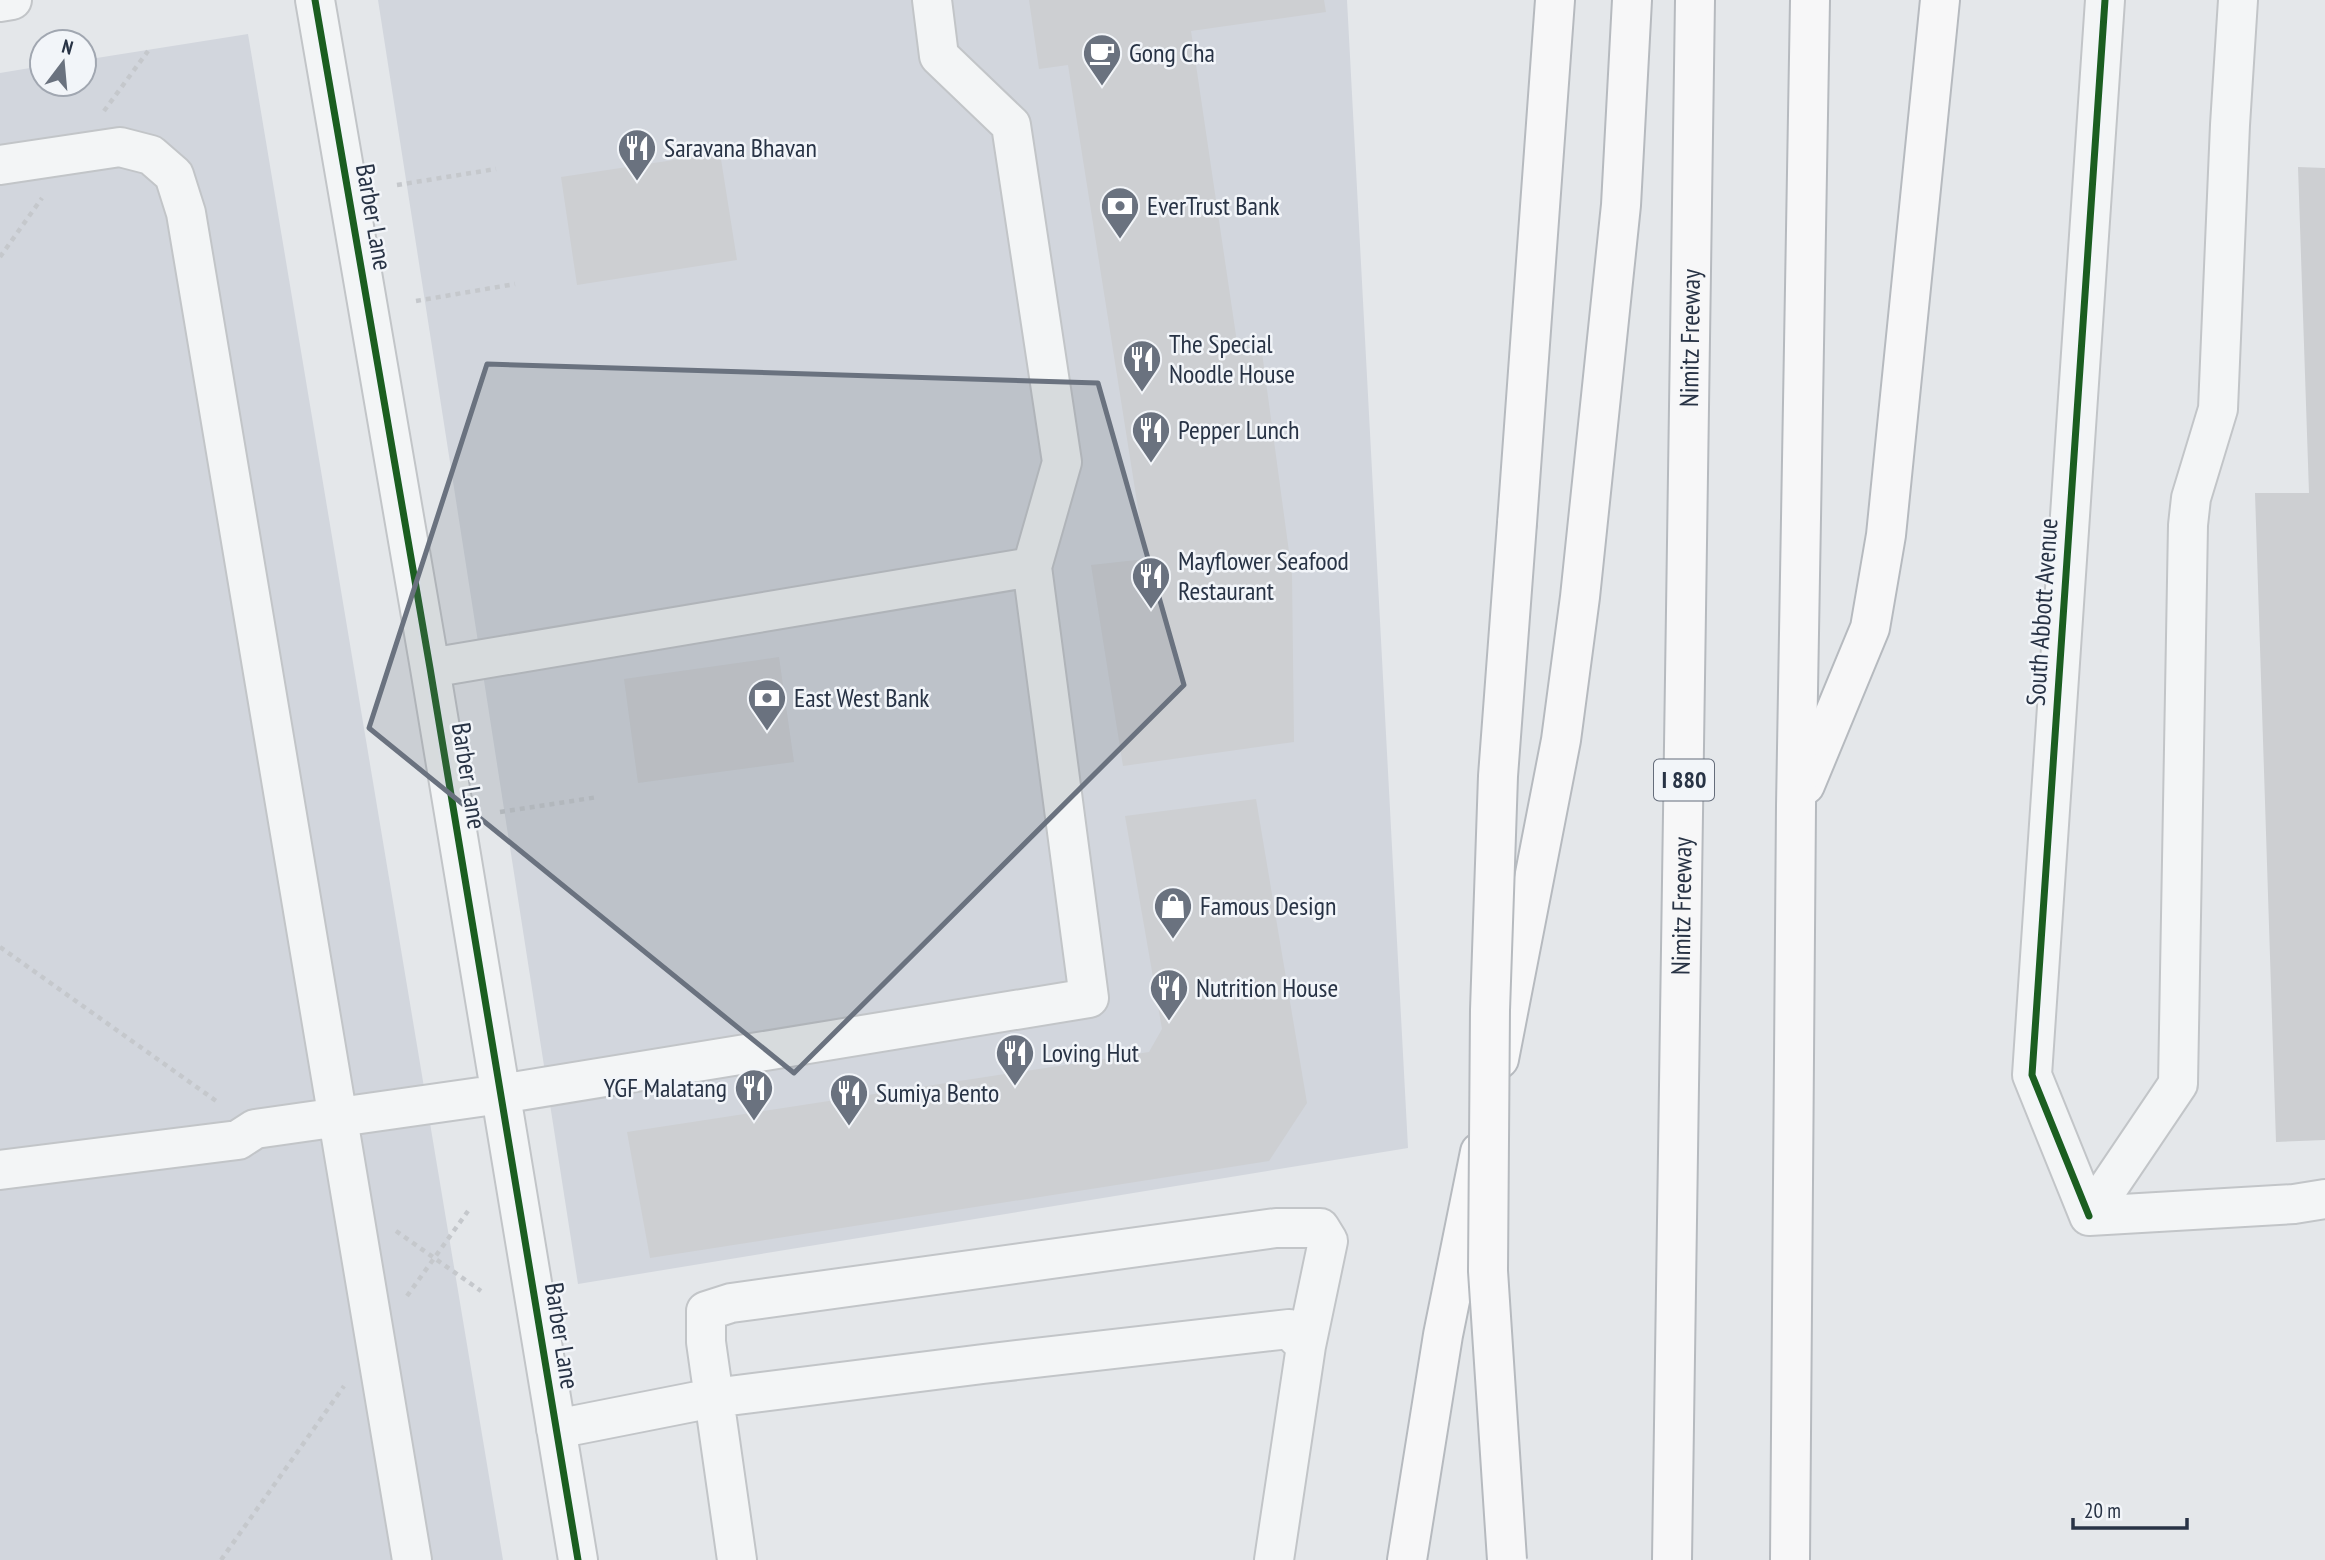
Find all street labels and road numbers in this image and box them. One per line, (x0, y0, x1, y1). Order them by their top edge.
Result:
street label: Barber Lane (349, 161, 400, 273)
street label: Nimitz Freeway (1672, 269, 1707, 407)
street label: South Abbott Avenue (2018, 517, 2065, 707)
street label: Barber Lane (445, 720, 494, 832)
road number: I 880 (1654, 760, 1714, 800)
street label: Nimitz Freeway (1664, 837, 1699, 975)
street label: Barber Lane (538, 1280, 587, 1392)

